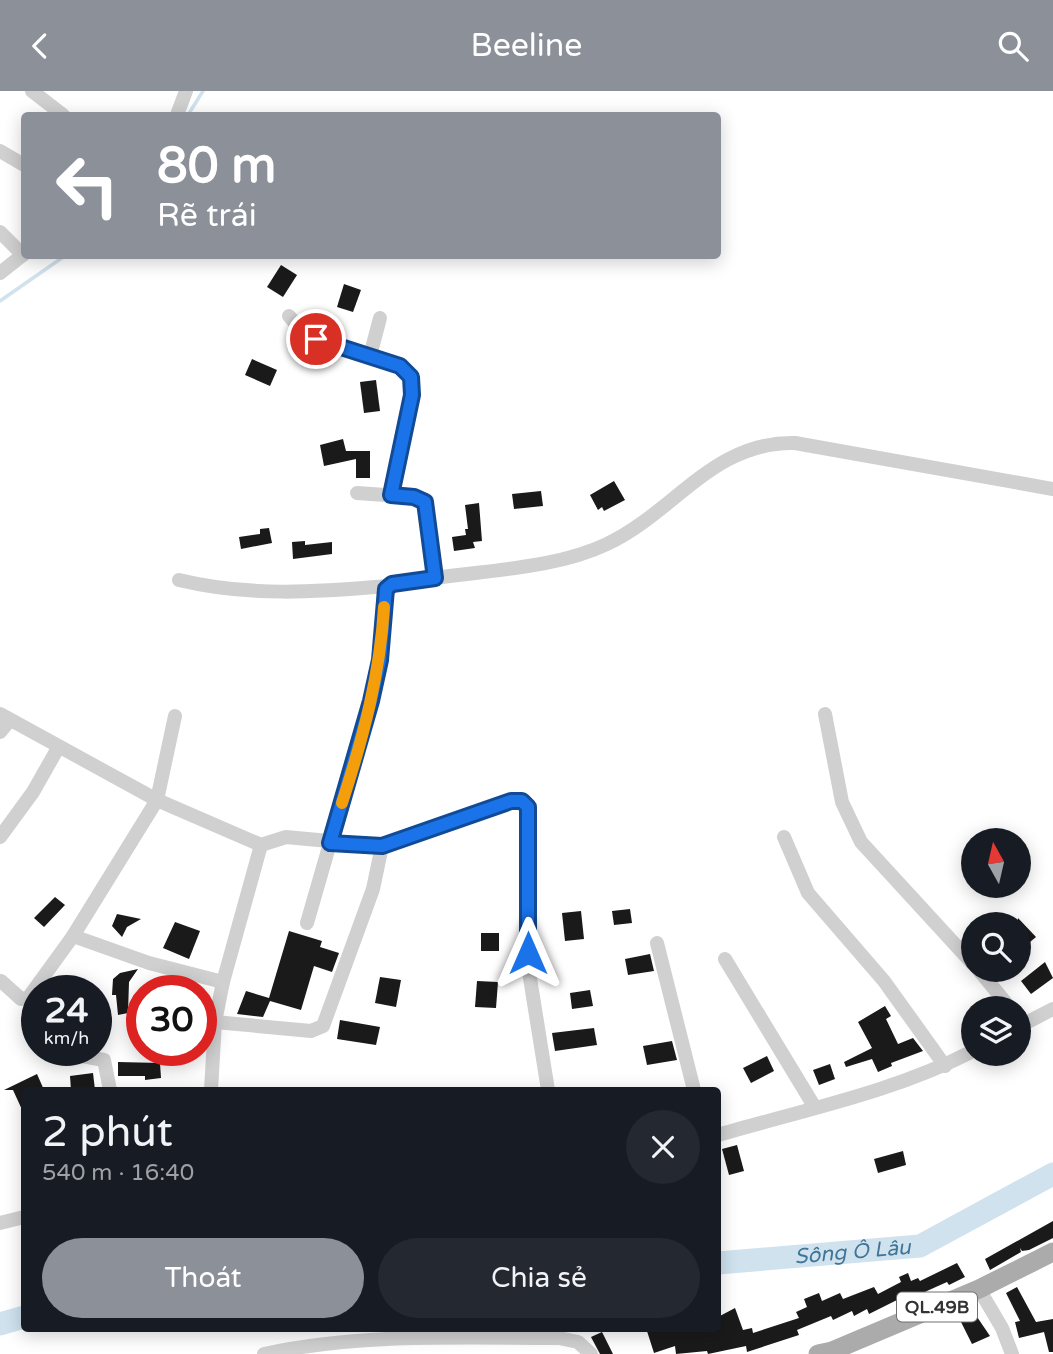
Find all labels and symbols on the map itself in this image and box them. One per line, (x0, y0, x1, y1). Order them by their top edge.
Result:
pin (286, 309, 346, 369)
north arrow (961, 828, 1031, 898)
position arrow (491, 916, 565, 990)
speed limit sign: 30 (126, 975, 217, 1066)
water label: Sông Ô Lâu (794, 1235, 913, 1270)
road number: QL.49B (897, 1293, 977, 1322)

